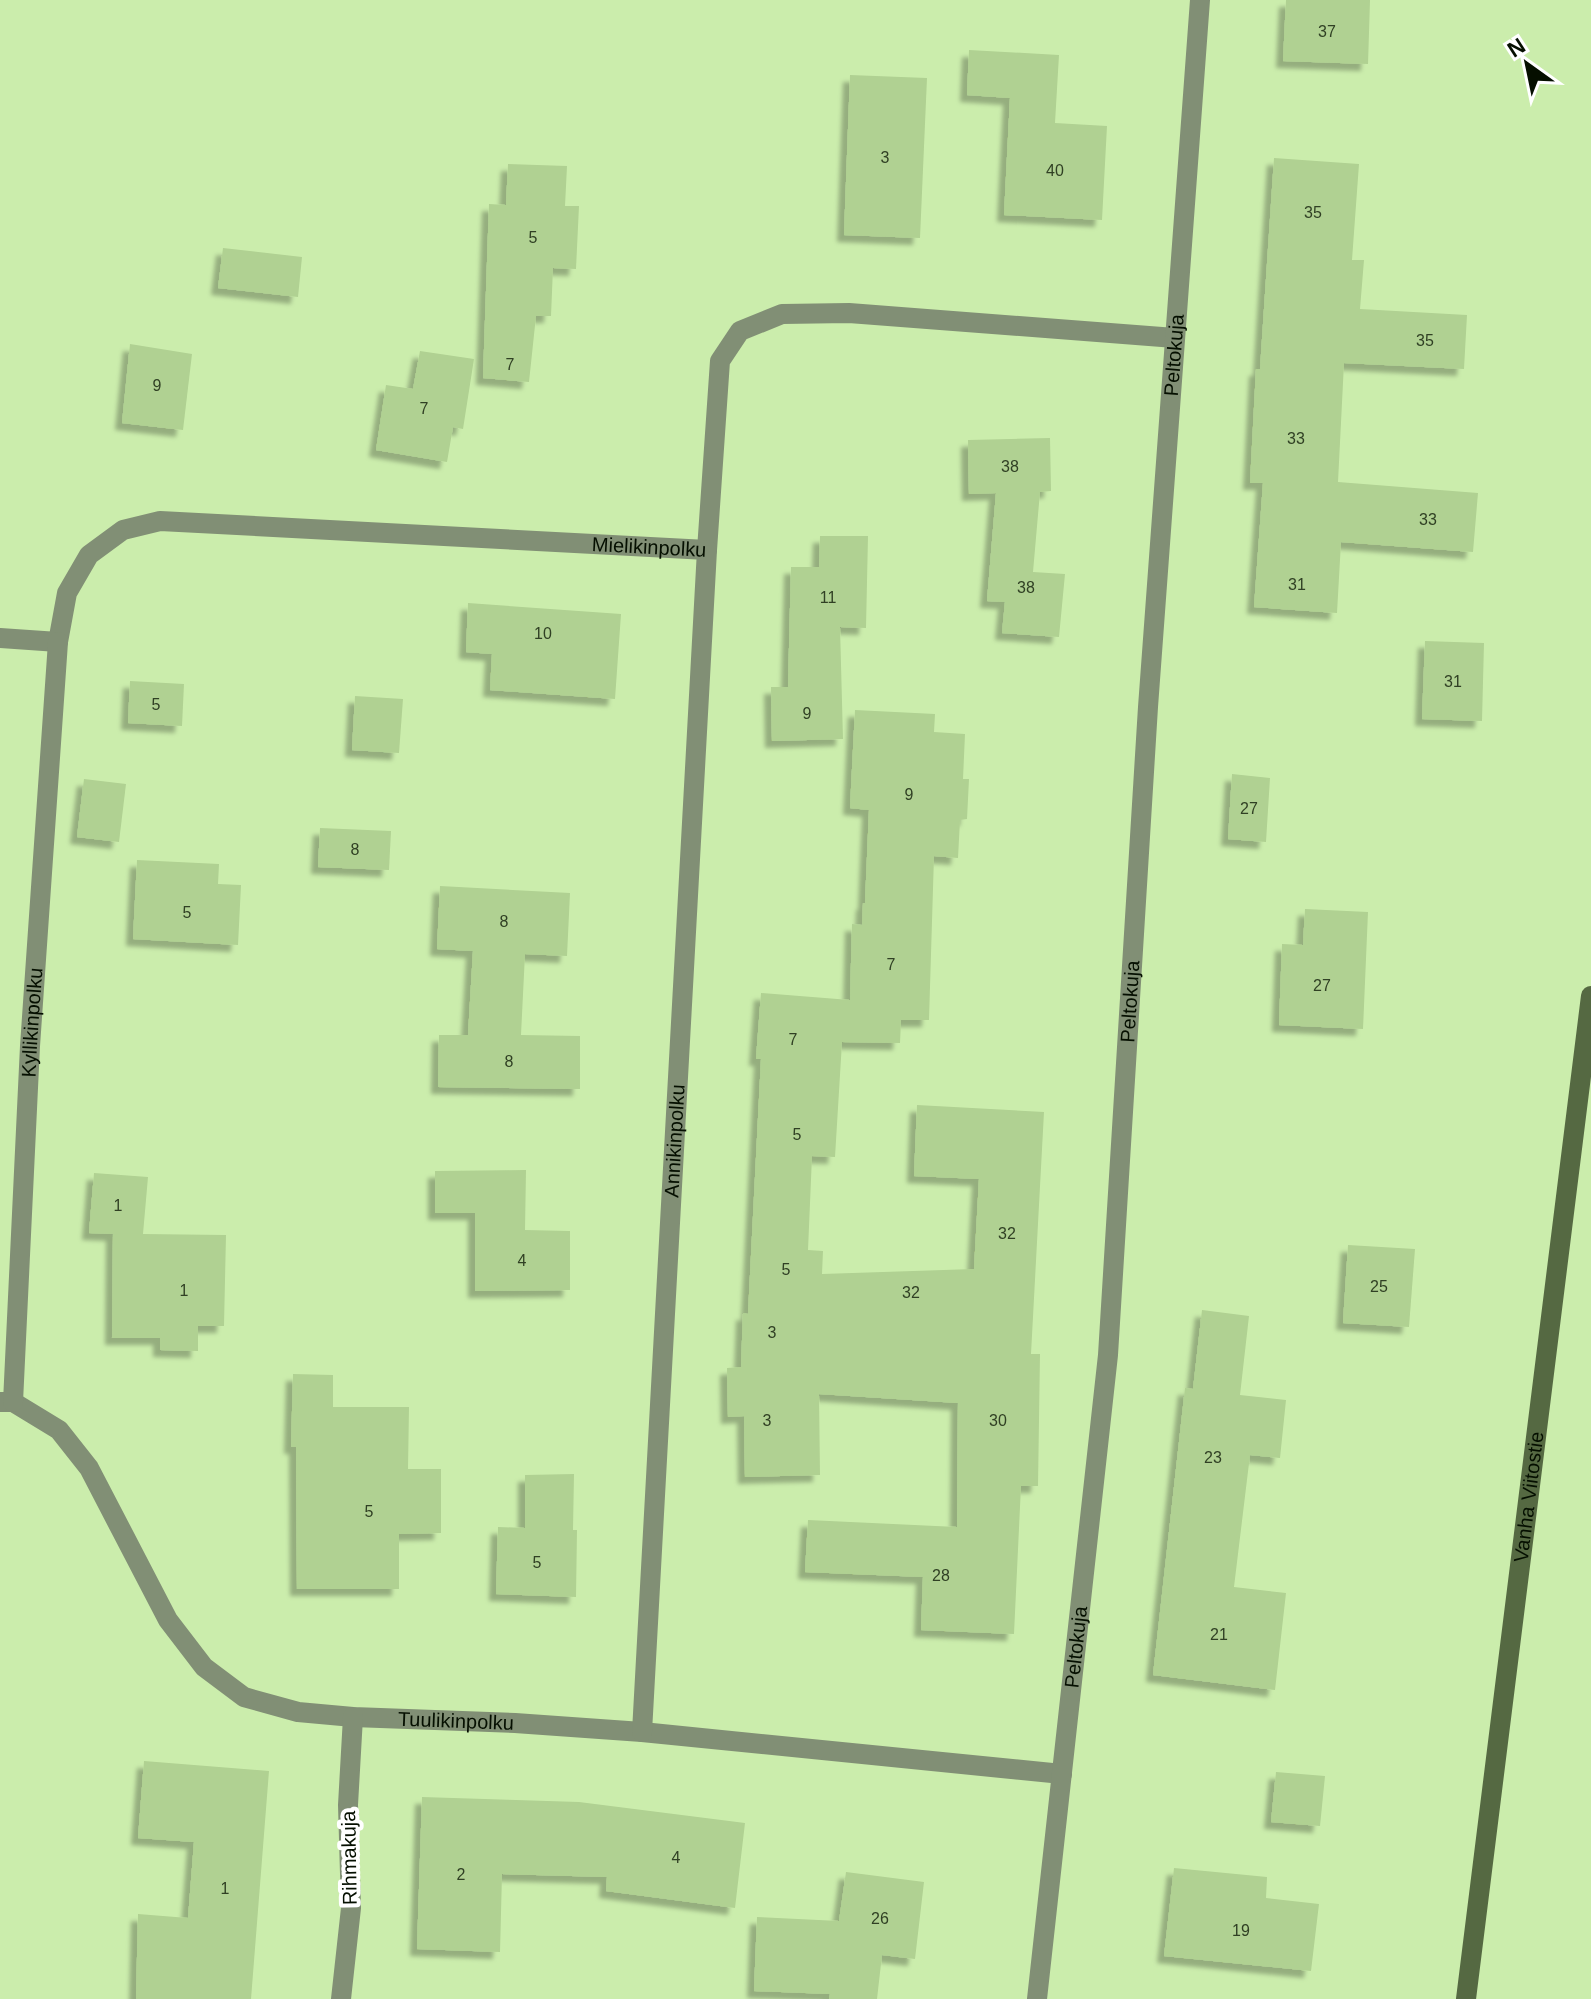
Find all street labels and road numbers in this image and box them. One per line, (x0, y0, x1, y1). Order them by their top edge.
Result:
street label: Peltokuja (1160, 312, 1188, 397)
street label: Mielikinpolku (591, 533, 707, 561)
street label: Peltokuja (1116, 959, 1143, 1043)
street label: Kyllikinpolku (18, 967, 46, 1078)
street label: Annikinpolku (660, 1084, 689, 1198)
street label: Vanha Viitostie (1510, 1430, 1548, 1564)
street label: Peltokuja (1060, 1604, 1091, 1689)
street label: Tuulikinpolku (397, 1708, 514, 1734)
street label: Rihmakuja (337, 1810, 361, 1905)

